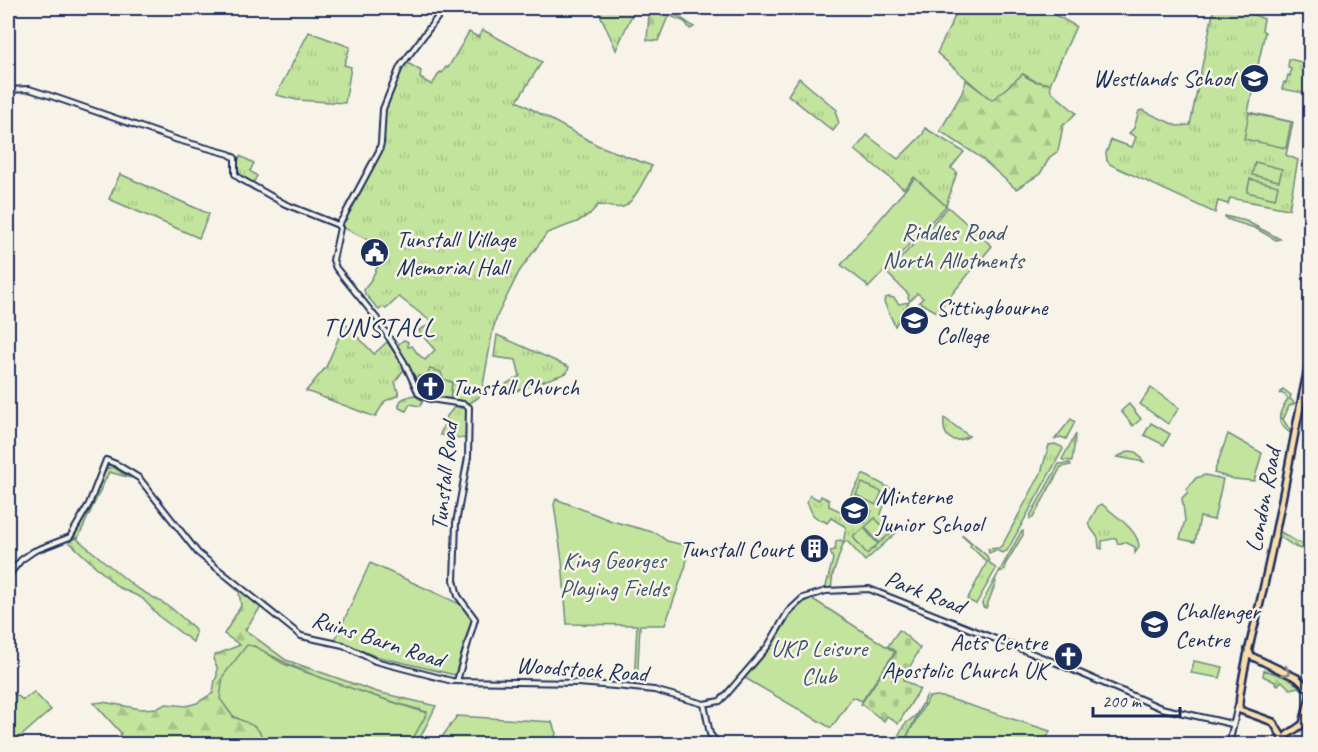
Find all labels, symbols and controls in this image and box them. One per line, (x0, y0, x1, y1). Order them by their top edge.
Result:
school or university icon: Westlands School (1239, 62, 1271, 94)
place label: Westlands School (1093, 63, 1238, 93)
park label: Riddles Road North Allotments (883, 217, 1026, 275)
place label: Tunstall Village Memorial Hall (396, 224, 518, 282)
public building icon: Tunstall Village Memorial Hall (359, 237, 391, 269)
place label: Sittingbourne College (936, 292, 1050, 350)
school or university icon: Sittingbourne College (899, 305, 931, 337)
district label: TUNSTALL (322, 310, 436, 344)
church icon: Tunstall Church (415, 371, 447, 403)
place label: Tunstall Church (452, 372, 580, 402)
street label: Tunstall Road (423, 417, 465, 532)
street label: London Road (1238, 442, 1288, 554)
place label: Minterne Junior School (875, 481, 987, 539)
school or university icon: Minterne Junior School (839, 494, 871, 526)
building icon: Tunstall Court (798, 533, 830, 565)
place label: Tunstall Court (680, 534, 795, 564)
park label: King Georges Playing Fields (560, 545, 671, 603)
street label: Park Road (881, 563, 973, 622)
place label: Challenger Centre (1175, 596, 1262, 654)
street label: Ruins Barn Road (308, 604, 451, 676)
school or university icon: Challenger Centre (1138, 609, 1170, 641)
place label: Acts Centre Apostolic Church UK (882, 627, 1052, 685)
park label: UKP Leisure Club (771, 633, 870, 691)
church icon: Acts Centre Apostolic Church UK (1052, 640, 1084, 672)
street label: Woodstock Road (515, 649, 652, 689)
one-way arrow (1280, 665, 1290, 676)
scale bar (1093, 680, 1180, 718)
text: 200 m (1102, 690, 1143, 712)

